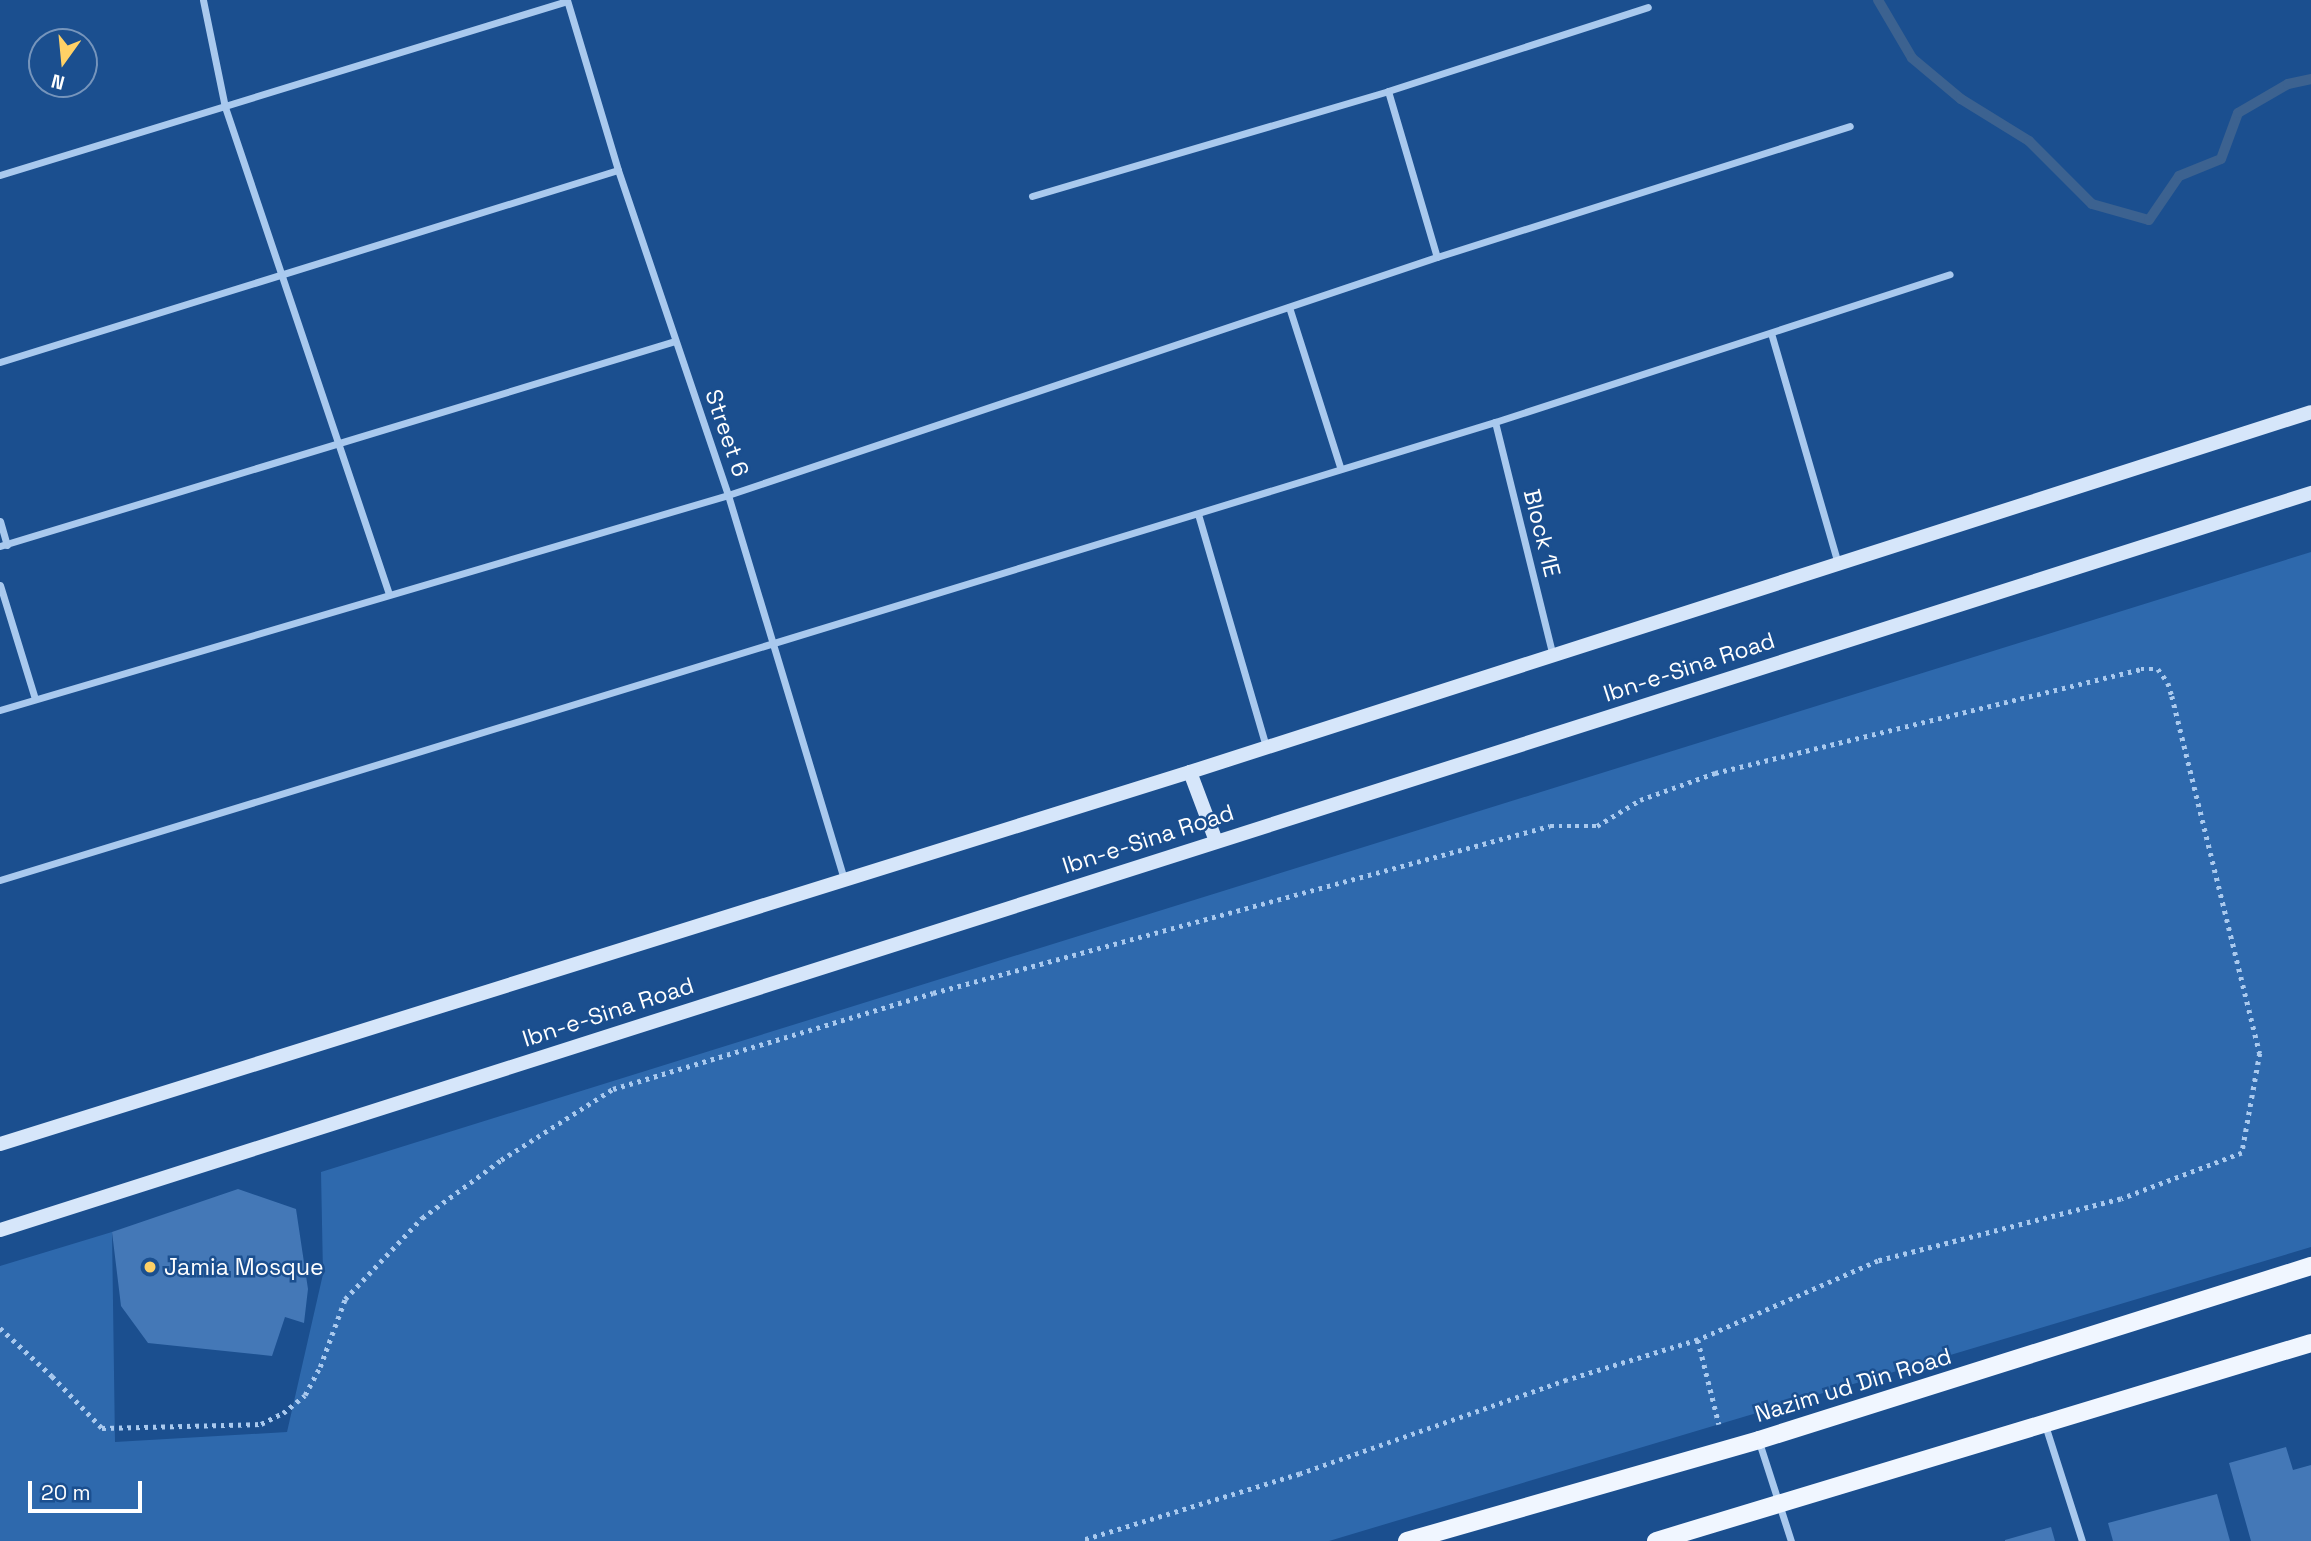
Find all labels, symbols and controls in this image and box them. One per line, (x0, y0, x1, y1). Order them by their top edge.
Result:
north arrow (28, 28, 98, 98)
text: N (49, 68, 67, 96)
street label: Street 6 (699, 386, 755, 480)
street label: Block 1E (1518, 486, 1566, 580)
street label: Ibn-e-Sina Road (1600, 626, 1778, 708)
street label: Ibn-e-Sina Road (1059, 798, 1237, 880)
street label: Ibn-e-Sina Road (519, 971, 697, 1053)
place label: Jamia Mosque (164, 1253, 324, 1281)
marker: Jamia Mosque (142, 1259, 158, 1275)
street label: Nazim ud Din Road (1751, 1342, 1955, 1428)
scale bar (32, 1468, 145, 1512)
text: 20 m (41, 1479, 91, 1506)

